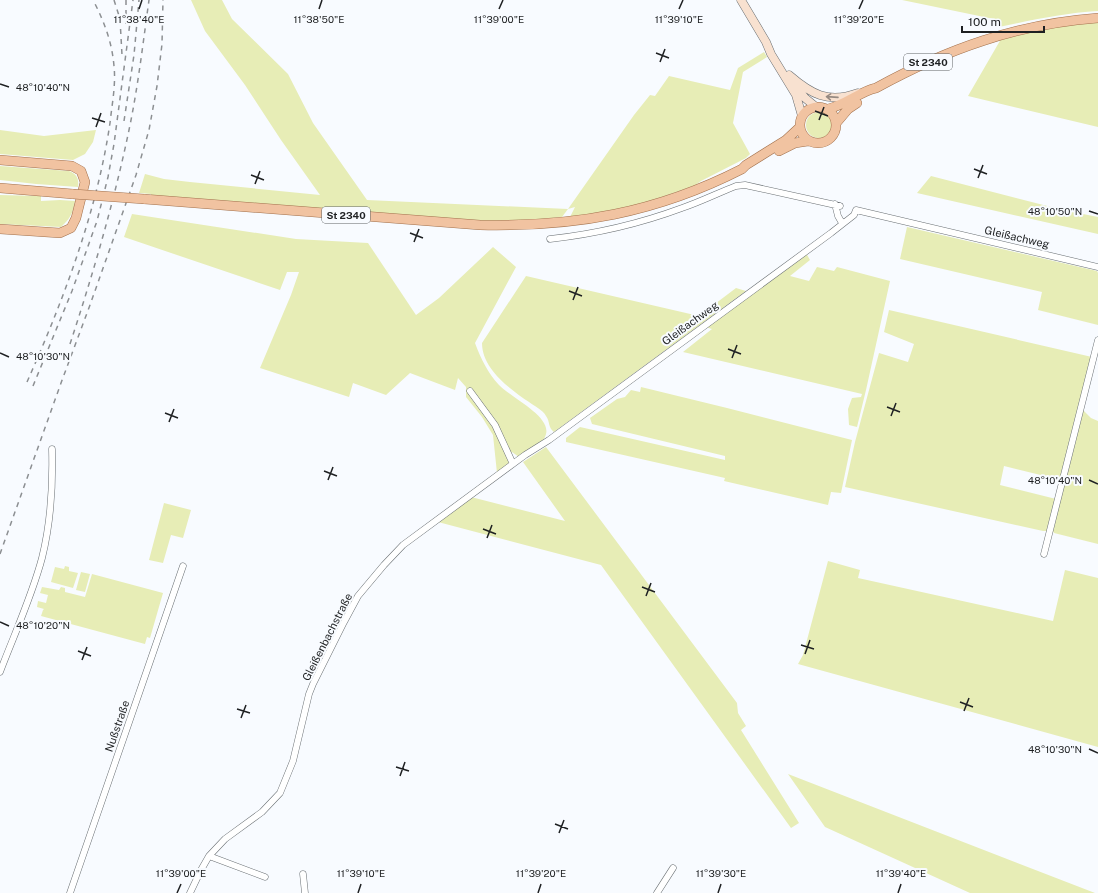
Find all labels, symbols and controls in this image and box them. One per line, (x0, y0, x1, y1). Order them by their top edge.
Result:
scale bar (962, 8, 1044, 34)
text: 11°38'40"E (114, 13, 164, 25)
text: 11°38'50"E (294, 13, 344, 25)
text: 11°39'00"E (474, 13, 524, 25)
text: 11°39'10"E (655, 13, 703, 25)
text: 11°39'20"E (834, 13, 884, 25)
text: 100 m (968, 15, 1001, 29)
road number: St 2340 (904, 54, 952, 70)
text: 48°10'40"N (16, 81, 70, 93)
one-way arrow (826, 93, 839, 101)
text: 48°10'50"N (1028, 205, 1082, 217)
road number: St 2340 (322, 207, 370, 223)
street label: Gleißachweg (983, 224, 1051, 250)
street label: Gleißachweg (660, 299, 720, 347)
text: 48°10'30"N (16, 350, 70, 362)
text: 48°10'40"N (1028, 474, 1082, 486)
street label: Gleißenbachstraße (300, 591, 354, 683)
text: 48°10'20"N (16, 619, 70, 631)
street label: Nußstraße (103, 699, 131, 753)
text: 48°10'30"N (1028, 743, 1082, 755)
text: 11°39'00"E (156, 867, 206, 879)
text: 11°39'10"E (337, 867, 385, 879)
text: 11°39'20"E (516, 867, 566, 879)
text: 11°39'30"E (696, 867, 746, 879)
text: 11°39'40"E (876, 867, 926, 879)

